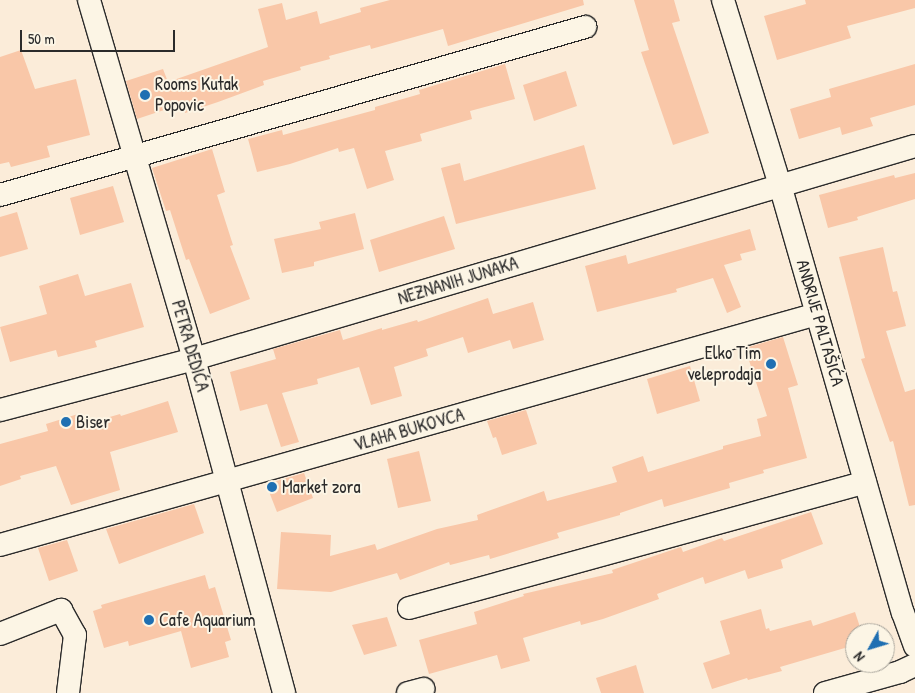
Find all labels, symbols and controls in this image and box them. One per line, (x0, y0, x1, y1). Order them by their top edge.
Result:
scale bar (22, 20, 178, 52)
text: 50 m (28, 28, 55, 49)
place label: Rooms Kutak Popovic (155, 74, 238, 116)
marker: Rooms Kutak Popovic (139, 89, 151, 101)
street label: NEZNANIH JUNAKA (395, 252, 521, 310)
street label: ANDRIJE PALTAŠIĆA (792, 257, 848, 389)
street label: PETRA DEDIĆA (167, 298, 213, 394)
place label: Elko Tim veleprodaja (687, 343, 761, 386)
marker: Elko Tim veleprodaja (765, 358, 777, 370)
street label: VLAHA BUKOVCA (351, 404, 467, 456)
place label: Biser (76, 411, 110, 433)
marker: Biser (60, 416, 72, 428)
place label: Market zora (282, 476, 361, 498)
marker: Market zora (266, 481, 278, 493)
place label: Cafe Aquarium (159, 609, 255, 631)
marker: Cafe Aquarium (143, 614, 155, 626)
north arrow (845, 623, 895, 673)
text: N (849, 648, 868, 666)

